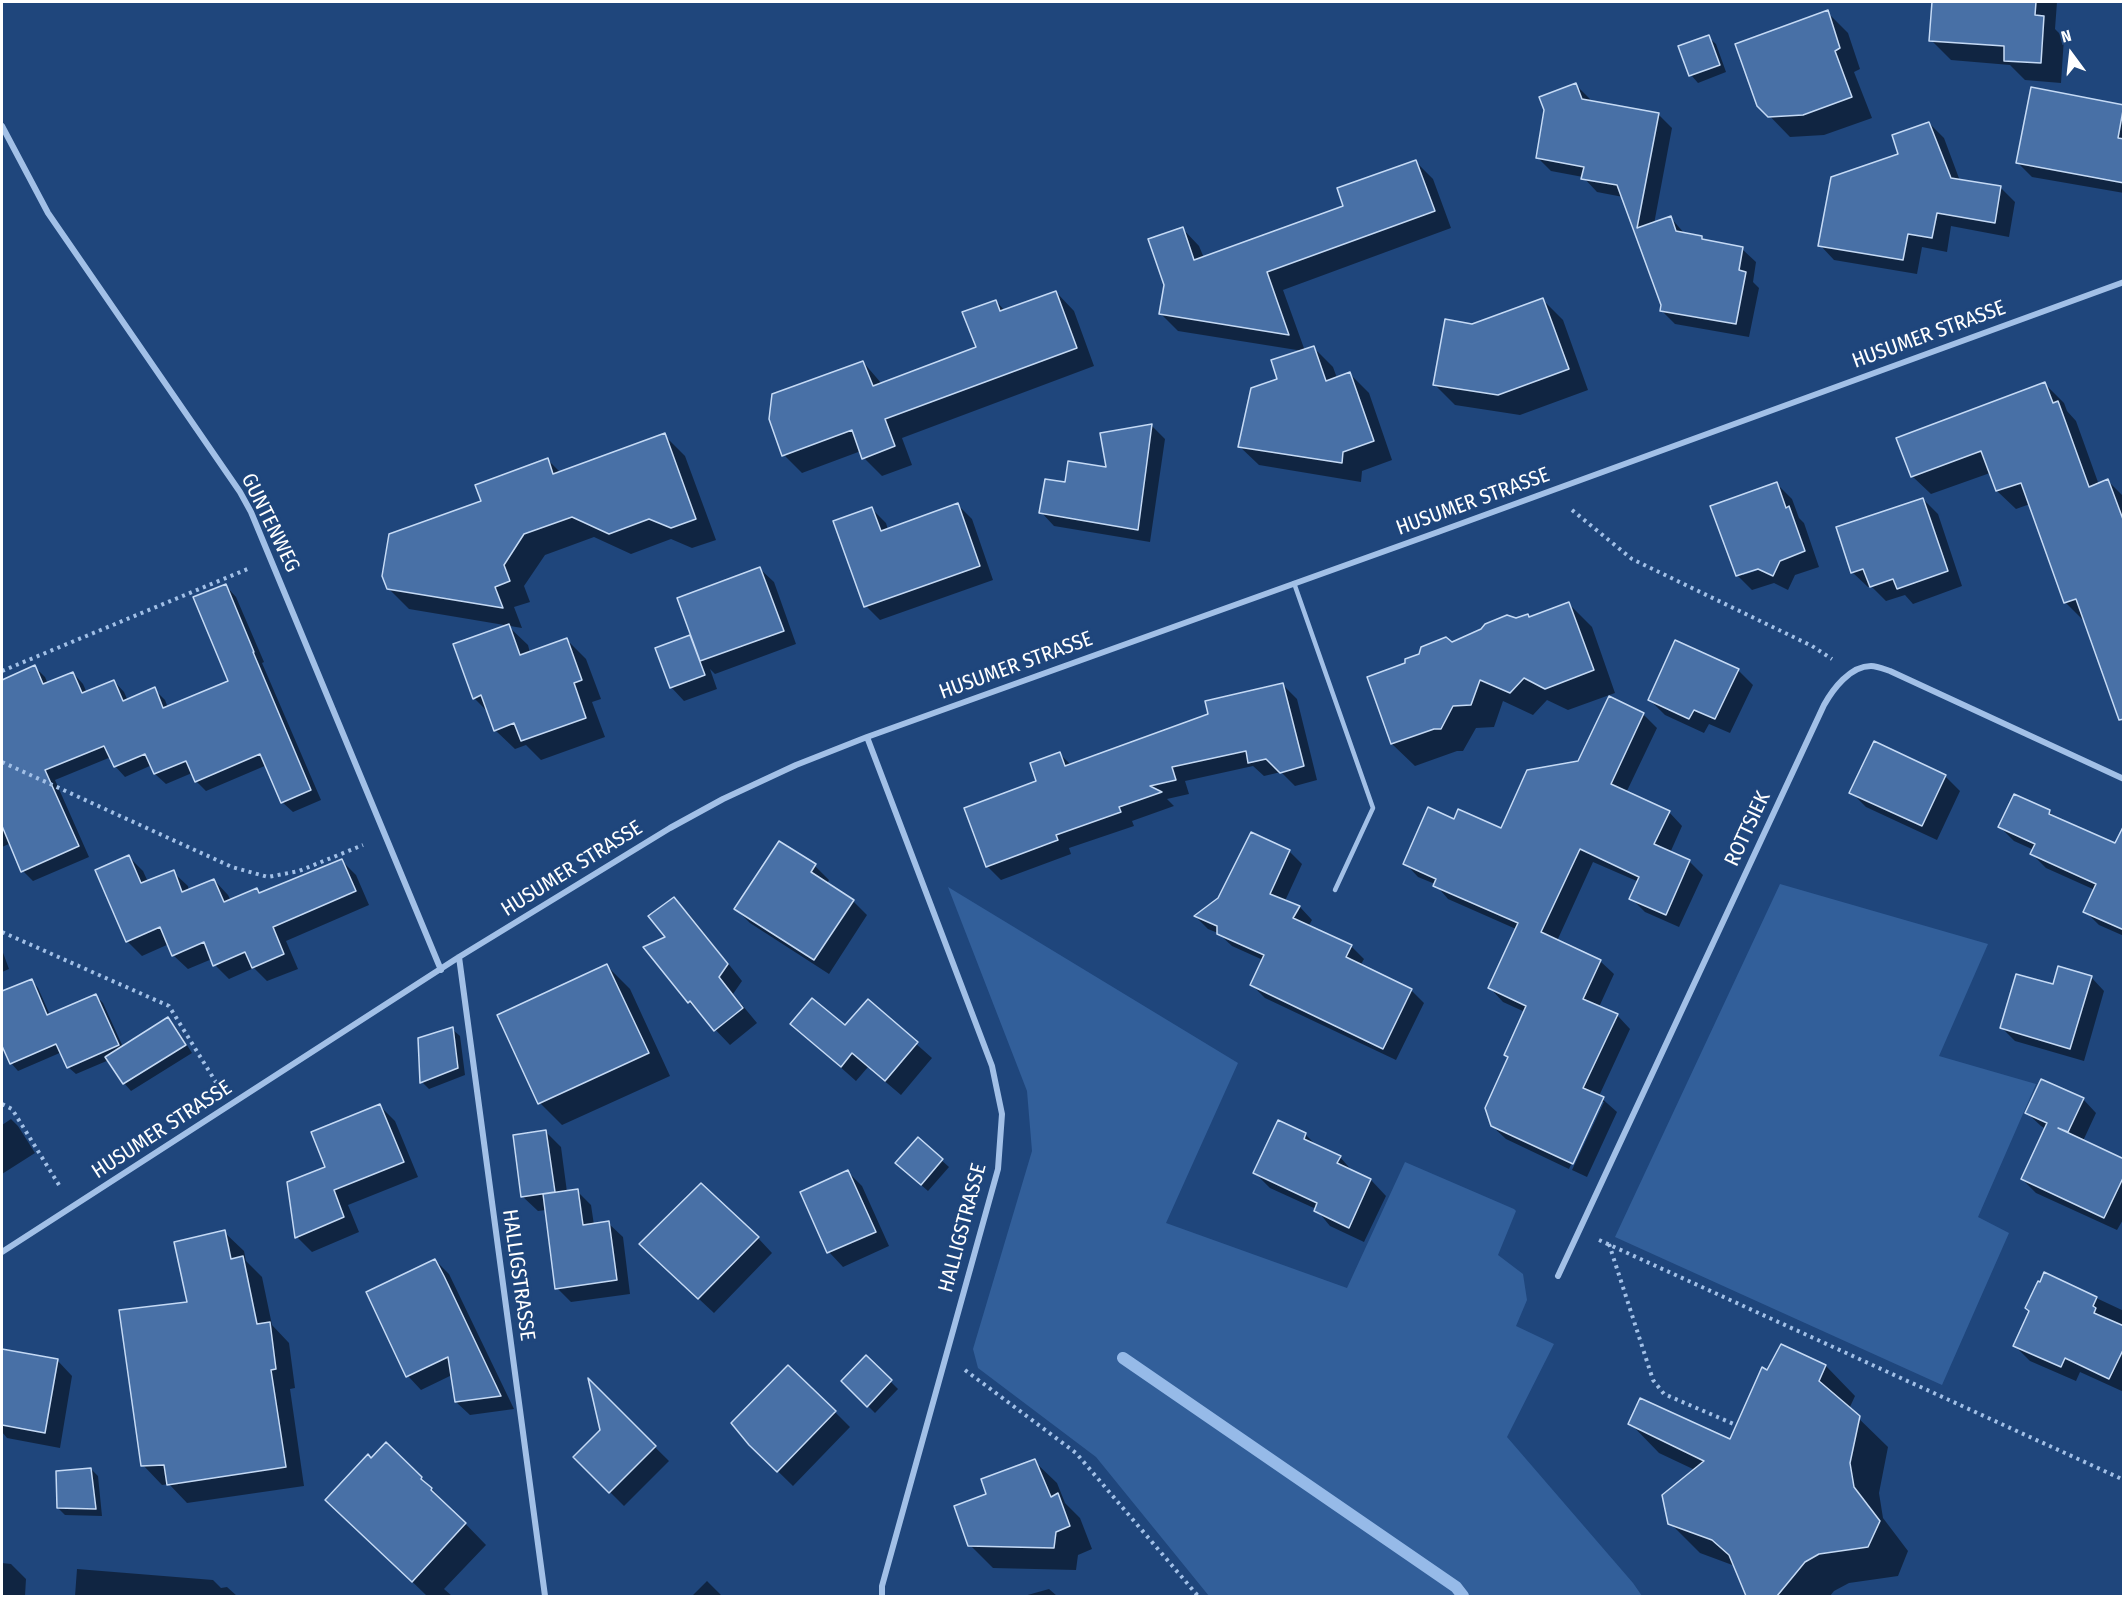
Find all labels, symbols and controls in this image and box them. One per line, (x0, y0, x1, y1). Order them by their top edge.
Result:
north arrow (2041, 24, 2101, 84)
text: N (2059, 26, 2073, 47)
street label: HUSUMER STRASSE (1849, 296, 2009, 374)
street label: HUSUMER STRASSE (1393, 463, 1553, 541)
street label: GUNTENWEG (235, 469, 305, 577)
street label: HUSUMER STRASSE (936, 627, 1096, 705)
street label: ROTTSIEK (1720, 788, 1776, 870)
street label: HUSUMER STRASSE (497, 816, 647, 922)
street label: HUSUMER STRASSE (87, 1075, 237, 1185)
street label: HALLIGSTRASSE (934, 1161, 992, 1295)
street label: HALLIGSTRASSE (496, 1208, 540, 1342)

